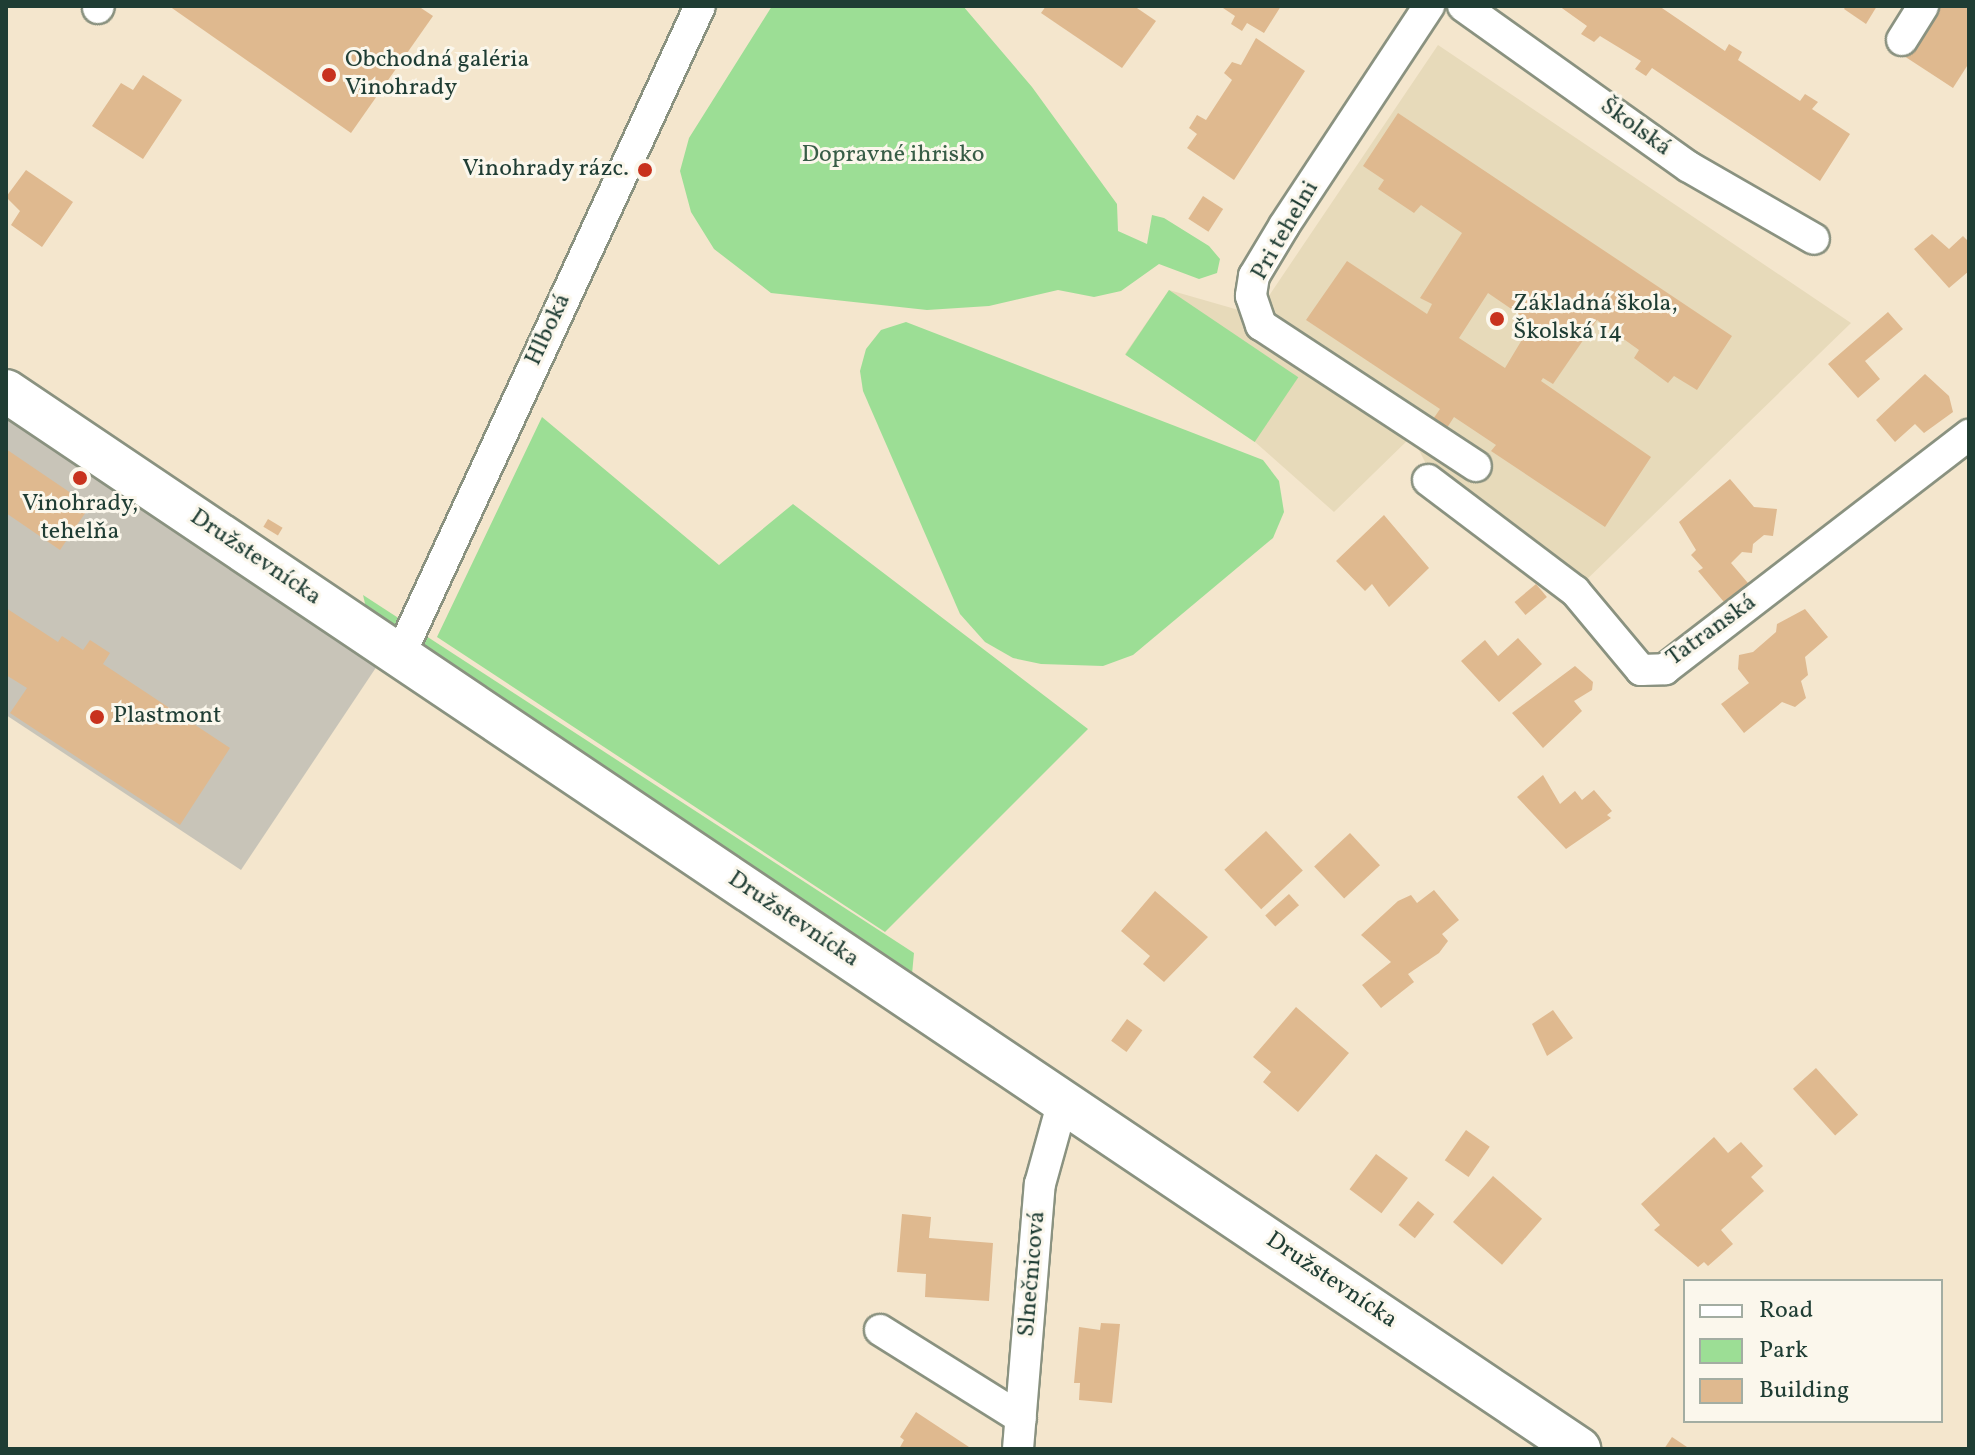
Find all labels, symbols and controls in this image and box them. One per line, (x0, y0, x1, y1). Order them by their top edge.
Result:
place label: Obchodná galéria Vinohrady (345, 47, 529, 103)
marker: Obchodná galéria Vinohrady (320, 66, 338, 84)
street label: Školská (1594, 93, 1676, 163)
park label: Dopravné ihrisko (801, 142, 985, 170)
place label: Vinohrady rázc. (462, 156, 629, 184)
marker: Vinohrady rázc. (636, 161, 654, 179)
street label: Pri tehelni (1246, 176, 1326, 286)
street label: Hlboká (520, 290, 578, 370)
place label: Základná škola, Školská 14 (1513, 291, 1678, 347)
marker: Základná škola, Školská 14 (1488, 310, 1506, 328)
marker: Vinohrady, tehelňa (71, 469, 89, 487)
place label: Vinohrady, tehelňa (22, 491, 138, 547)
street label: Družstevnícka (184, 504, 326, 612)
street label: Tatranská (1661, 589, 1763, 673)
place label: Plastmont (113, 703, 222, 731)
marker: Plastmont (88, 708, 106, 726)
street label: Družstevnícka (722, 866, 864, 974)
street label: Slnečnicová (1013, 1210, 1053, 1338)
street label: Družstevnícka (1260, 1227, 1402, 1335)
legend (1683, 1279, 1943, 1423)
text: Road (1759, 1294, 1813, 1328)
text: Park (1759, 1334, 1808, 1368)
text: Building (1759, 1374, 1849, 1408)

